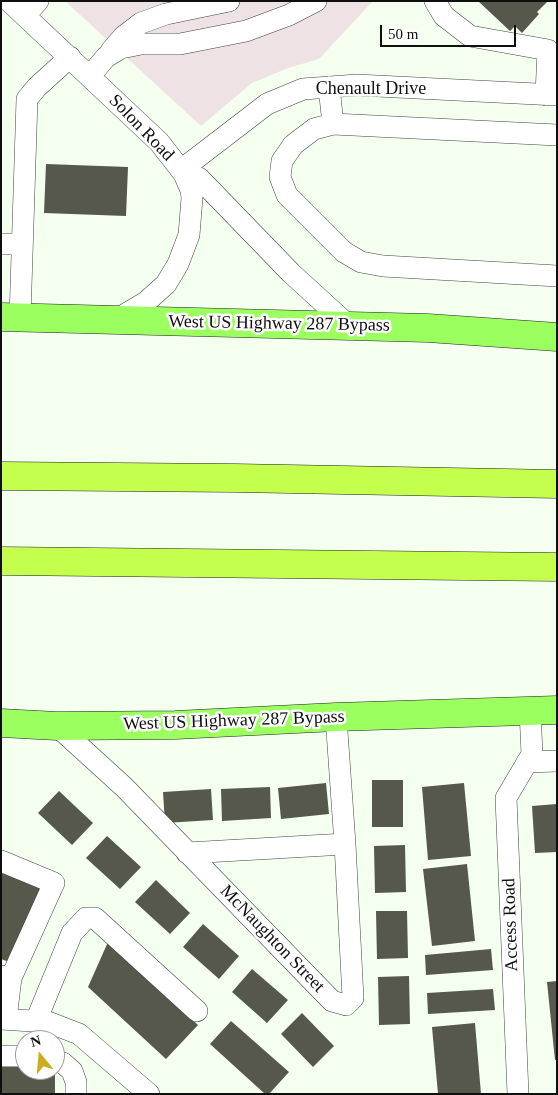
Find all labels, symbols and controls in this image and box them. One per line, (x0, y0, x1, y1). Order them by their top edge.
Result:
scale bar (383, 15, 519, 47)
text: 50 m (388, 26, 418, 42)
street label: Chenault Drive (316, 78, 426, 100)
street label: Solon Road (104, 90, 178, 166)
street label: West US Highway 287 Bypass (168, 311, 390, 337)
street label: West US Highway 287 Bypass (123, 706, 345, 736)
street label: Access Road (499, 878, 523, 972)
street label: McNaughton Street (215, 881, 329, 997)
north arrow (15, 1030, 65, 1080)
text: N (29, 1032, 43, 1050)

